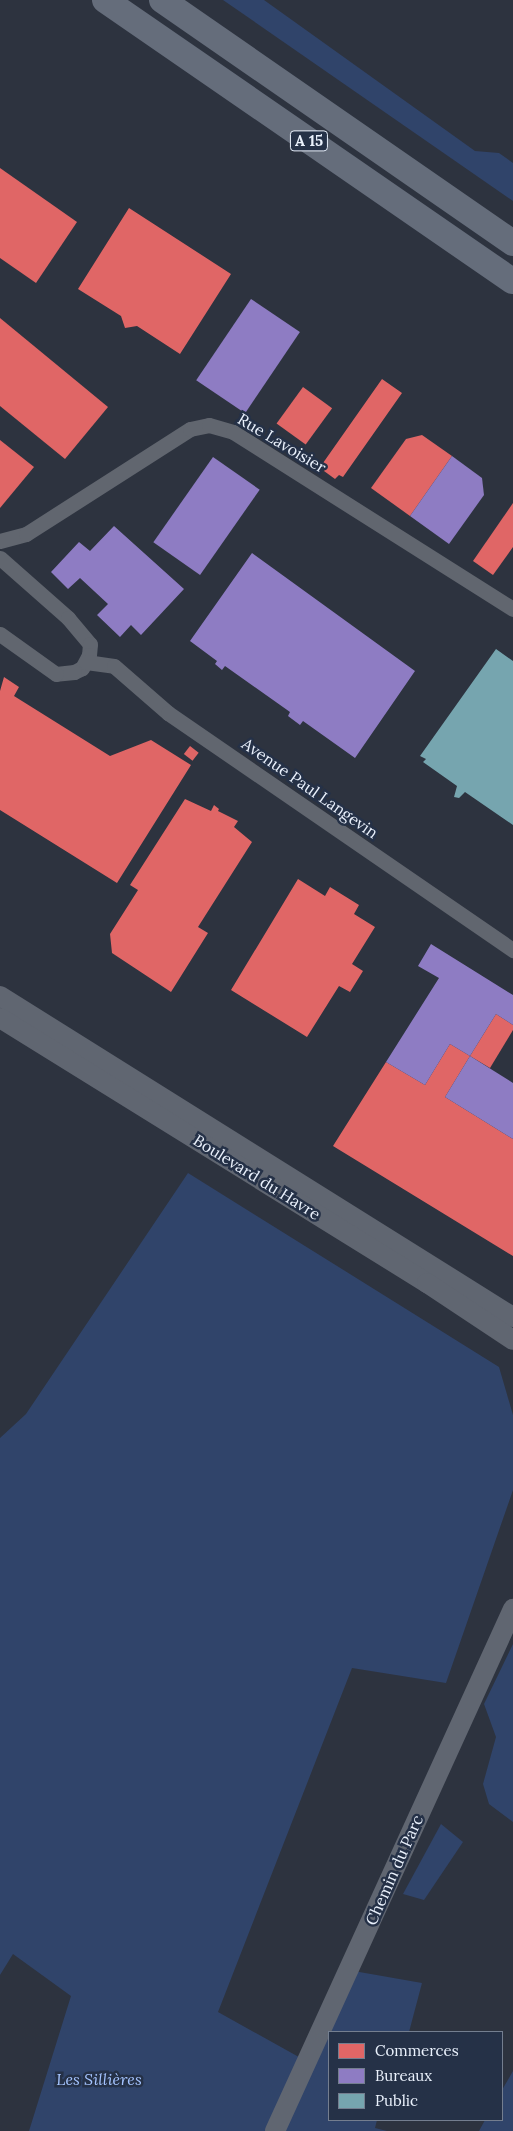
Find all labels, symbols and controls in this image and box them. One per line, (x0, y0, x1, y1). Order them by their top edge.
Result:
road number: A 15 (289, 128, 329, 154)
street label: Rue Lavoisier (234, 409, 330, 477)
street label: Avenue Paul Langevin (238, 734, 382, 842)
street label: Boulevard du Havre (190, 1130, 324, 1224)
street label: Chemin du Parc (361, 1812, 427, 1928)
legend (328, 2031, 503, 2121)
text: Commerces (375, 2041, 459, 2060)
text: Bureaux (375, 2066, 432, 2085)
park label: Les Sillières (56, 2069, 142, 2089)
text: Public (375, 2091, 418, 2110)

